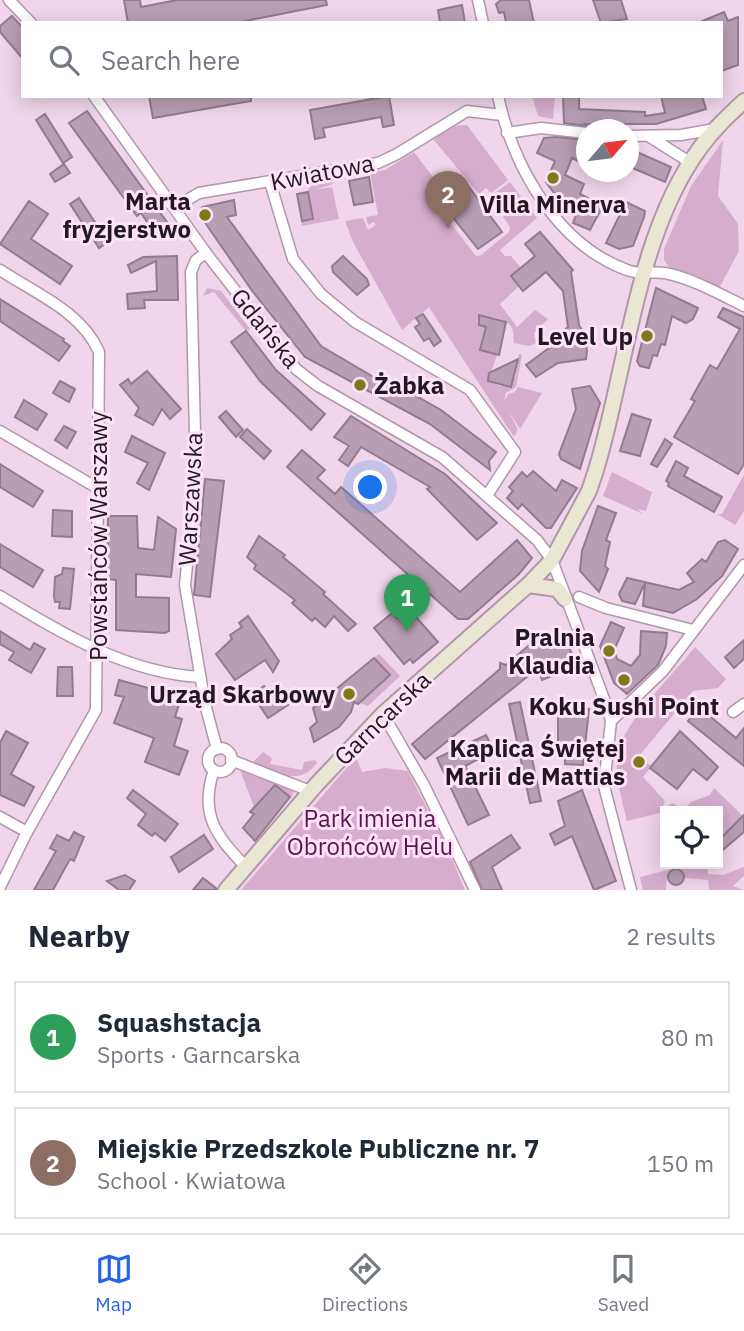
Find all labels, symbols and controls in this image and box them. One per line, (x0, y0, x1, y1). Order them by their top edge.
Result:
search box (21, 21, 723, 98)
icon: search (45, 41, 83, 79)
text: Search here (101, 43, 240, 77)
north arrow (576, 119, 639, 182)
street label: Kwiatowa (267, 146, 377, 198)
marker: Villa Minerva (545, 170, 561, 186)
pin: 2 (425, 171, 471, 229)
place label: Marta fryzjerstwo (63, 185, 191, 245)
place label: Villa Minerva (480, 188, 626, 220)
marker: Marta fryzjerstwo (197, 207, 213, 223)
street label: Gdańska (224, 281, 308, 375)
place label: Level Up (537, 320, 633, 352)
marker: Level Up (639, 328, 655, 344)
place label: Żabka (374, 369, 444, 401)
marker: Żabka (352, 377, 368, 393)
street label: Powstańców Warszawy (82, 411, 114, 661)
street label: Warszawska (171, 431, 209, 567)
your location (353, 470, 387, 504)
pin: 1 (384, 574, 430, 632)
place label: Pralnia Klaudia (508, 621, 595, 681)
marker: Pralnia Klaudia (601, 643, 617, 659)
street label: Garncarska (327, 664, 437, 772)
marker: Koku Sushi Point (616, 672, 632, 688)
place label: Urząd Skarbowy (149, 678, 335, 710)
marker: Urząd Skarbowy (341, 686, 357, 702)
place label: Koku Sushi Point (529, 690, 719, 722)
place label: Kaplica Świętej Marii de Mattias (445, 732, 625, 792)
marker: Kaplica Świętej Marii de Mattias (631, 754, 647, 770)
park label: Park imienia Obrońców Helu (287, 802, 453, 862)
map controls (660, 806, 723, 869)
button: locate (660, 806, 723, 869)
text: Nearby (28, 916, 130, 955)
text: 2 results (626, 921, 716, 951)
text: Squashstacja (97, 1005, 261, 1039)
text: 1 (46, 1022, 60, 1052)
text: 80 m (661, 1022, 714, 1052)
text: Sports · Garncarska (97, 1039, 300, 1069)
text: Miejskie Przedszkole Publiczne nr. 7 (97, 1131, 539, 1165)
text: 2 (46, 1148, 60, 1178)
text: 150 m (647, 1148, 714, 1178)
text: School · Kwiatowa (97, 1165, 286, 1195)
tab: Map (95, 1250, 133, 1316)
tab: Directions (322, 1250, 408, 1316)
tab: Saved (598, 1250, 649, 1316)

